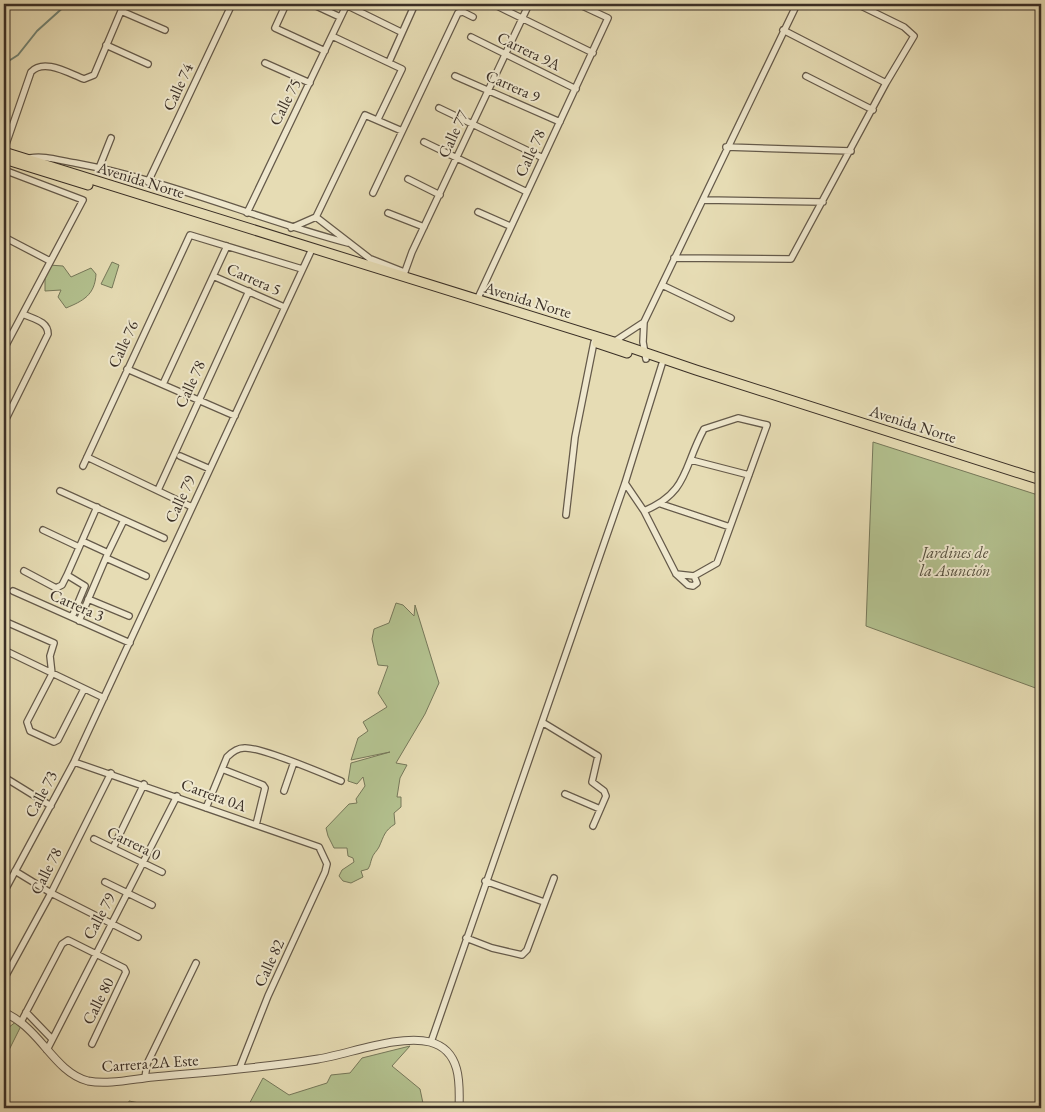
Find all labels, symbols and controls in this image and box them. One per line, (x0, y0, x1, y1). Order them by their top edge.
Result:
street label: Carrera 9A (494, 27, 565, 76)
street label: Calle 74 (158, 60, 198, 114)
street label: Carrera 9 (483, 65, 544, 107)
street label: Calle 75 (264, 75, 306, 129)
street label: Calle 77 (433, 107, 473, 161)
street label: Calle 78 (510, 126, 550, 180)
street label: Avenida Norte (94, 157, 187, 203)
street label: Carrera 5 (224, 258, 284, 300)
street label: Avenida Norte (481, 277, 574, 323)
street label: Calle 76 (103, 317, 143, 371)
street label: Calle 78 (170, 357, 210, 411)
street label: Avenida Norte (866, 400, 959, 448)
street label: Calle 79 (160, 472, 200, 526)
park label: Jardines de la Asunción (919, 542, 990, 581)
street label: Carrera 3 (47, 584, 108, 626)
street label: Calle 73 (20, 767, 62, 821)
street label: Carrera 0A (178, 773, 251, 817)
street label: Carrera 0 (104, 821, 165, 865)
street label: Calle 78 (25, 844, 67, 898)
street label: Calle 79 (78, 889, 120, 943)
street label: Calle 82 (249, 936, 289, 990)
street label: Calle 80 (77, 974, 119, 1028)
street label: Carrera 2A Este (101, 1049, 199, 1077)

